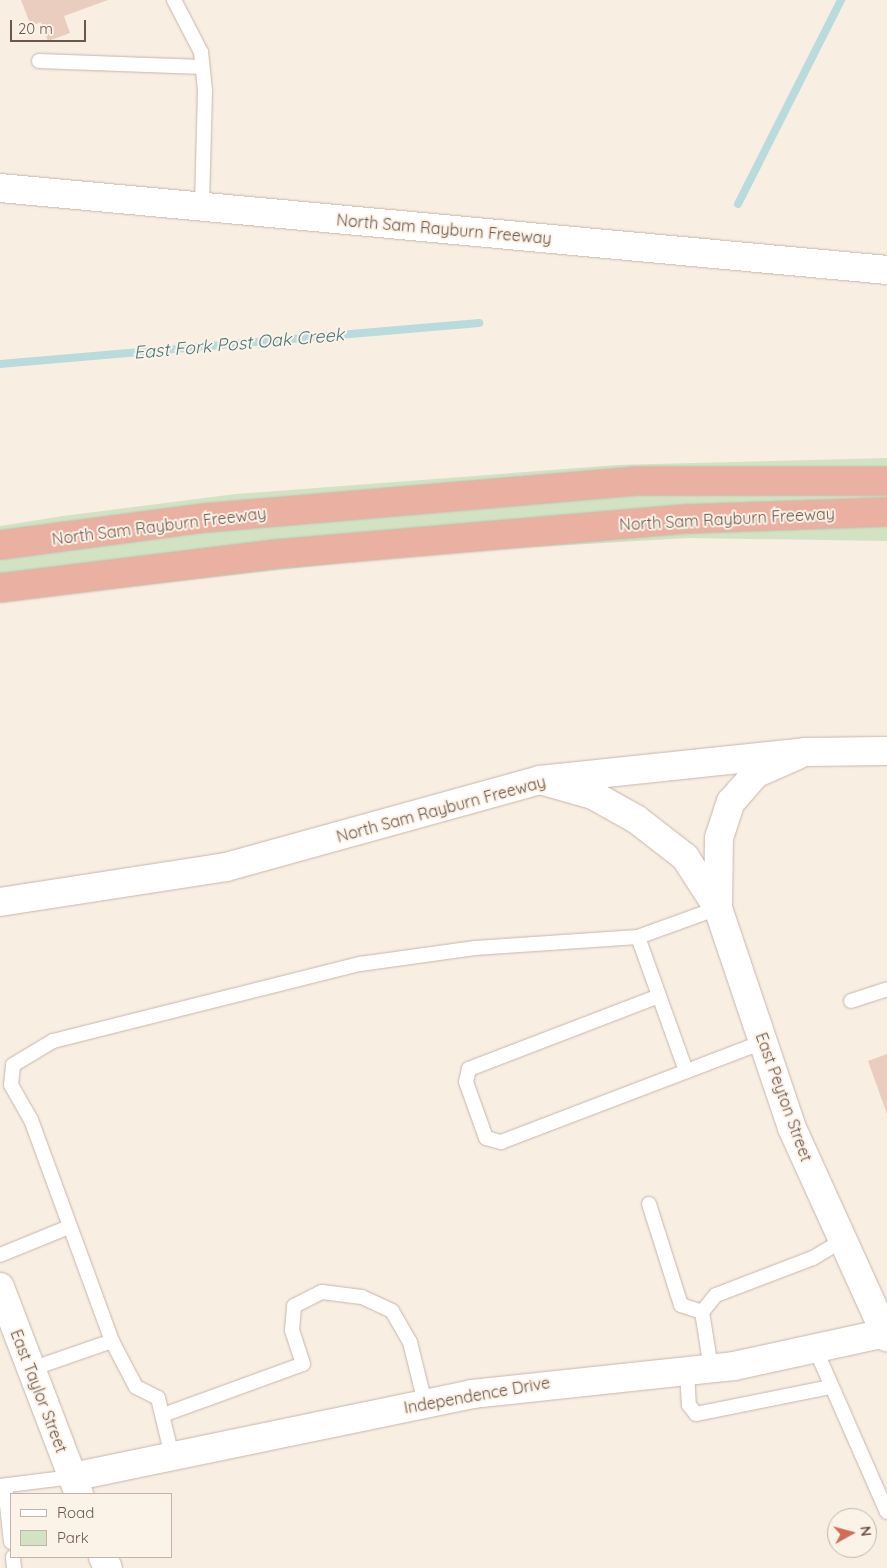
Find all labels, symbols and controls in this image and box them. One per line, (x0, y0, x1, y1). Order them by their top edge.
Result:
scale bar (12, 10, 89, 42)
text: 20 m (18, 19, 53, 38)
street label: North Sam Rayburn Freeway (336, 210, 552, 248)
water label: East Fork Post Oak Creek (133, 324, 345, 364)
street label: North Sam Rayburn Freeway (51, 503, 267, 549)
street label: North Sam Rayburn Freeway (619, 504, 835, 534)
street label: North Sam Rayburn Freeway (334, 772, 548, 846)
street label: East Peyton Street (752, 1030, 816, 1164)
street label: East Taylor Street (7, 1327, 71, 1455)
street label: Independence Drive (402, 1373, 552, 1417)
legend (10, 1493, 172, 1558)
text: Road (57, 1503, 94, 1522)
north arrow (827, 1508, 877, 1558)
text: N (856, 1525, 875, 1537)
text: Park (57, 1528, 89, 1547)

